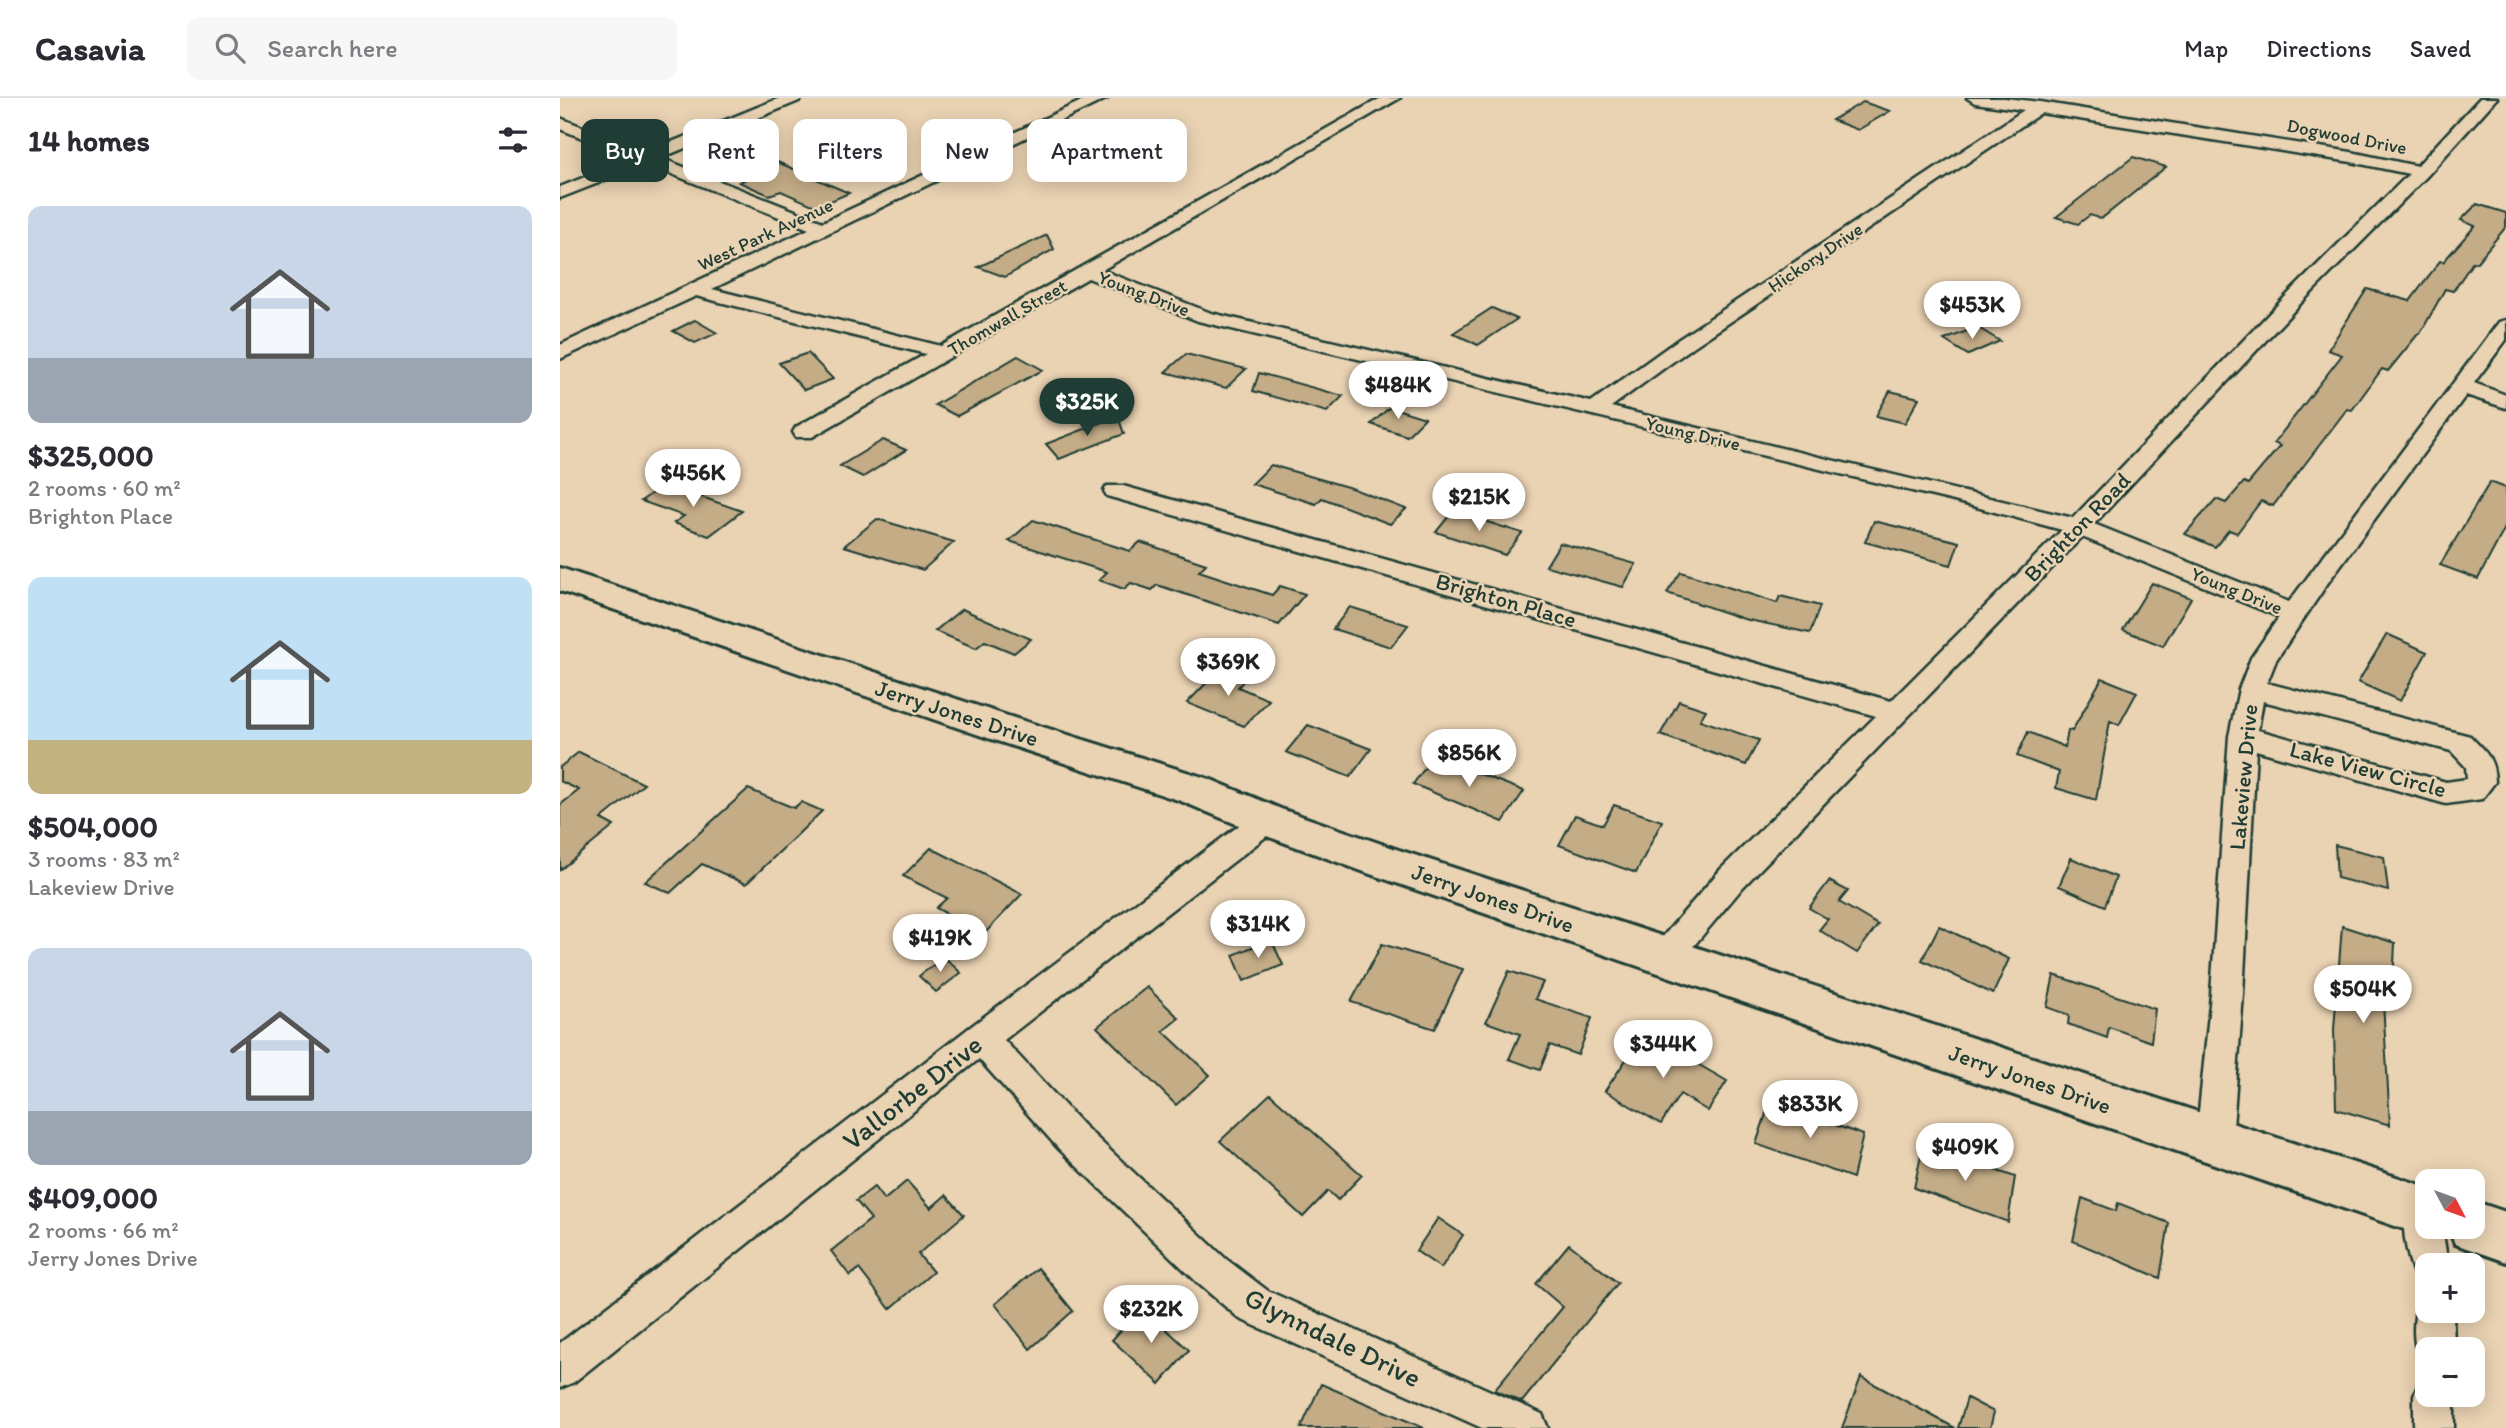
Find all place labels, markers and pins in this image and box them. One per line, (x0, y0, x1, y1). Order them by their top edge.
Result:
pin: $453K (1923, 282, 2021, 341)
pin: $484K (1349, 362, 1447, 421)
pin: $325K (1038, 378, 1136, 438)
pin: $456K (644, 450, 742, 509)
pin: $215K (1430, 474, 1528, 533)
pin: $369K (1179, 638, 1277, 698)
pin: $856K (1420, 730, 1518, 789)
pin: $314K (1209, 900, 1307, 960)
pin: $419K (891, 914, 989, 974)
pin: $504K (2314, 965, 2412, 1025)
pin: $344K (1614, 1020, 1712, 1080)
pin: $833K (1761, 1080, 1859, 1140)
pin: $409K (1916, 1124, 2014, 1183)
pin: $232K (1102, 1286, 1200, 1345)

